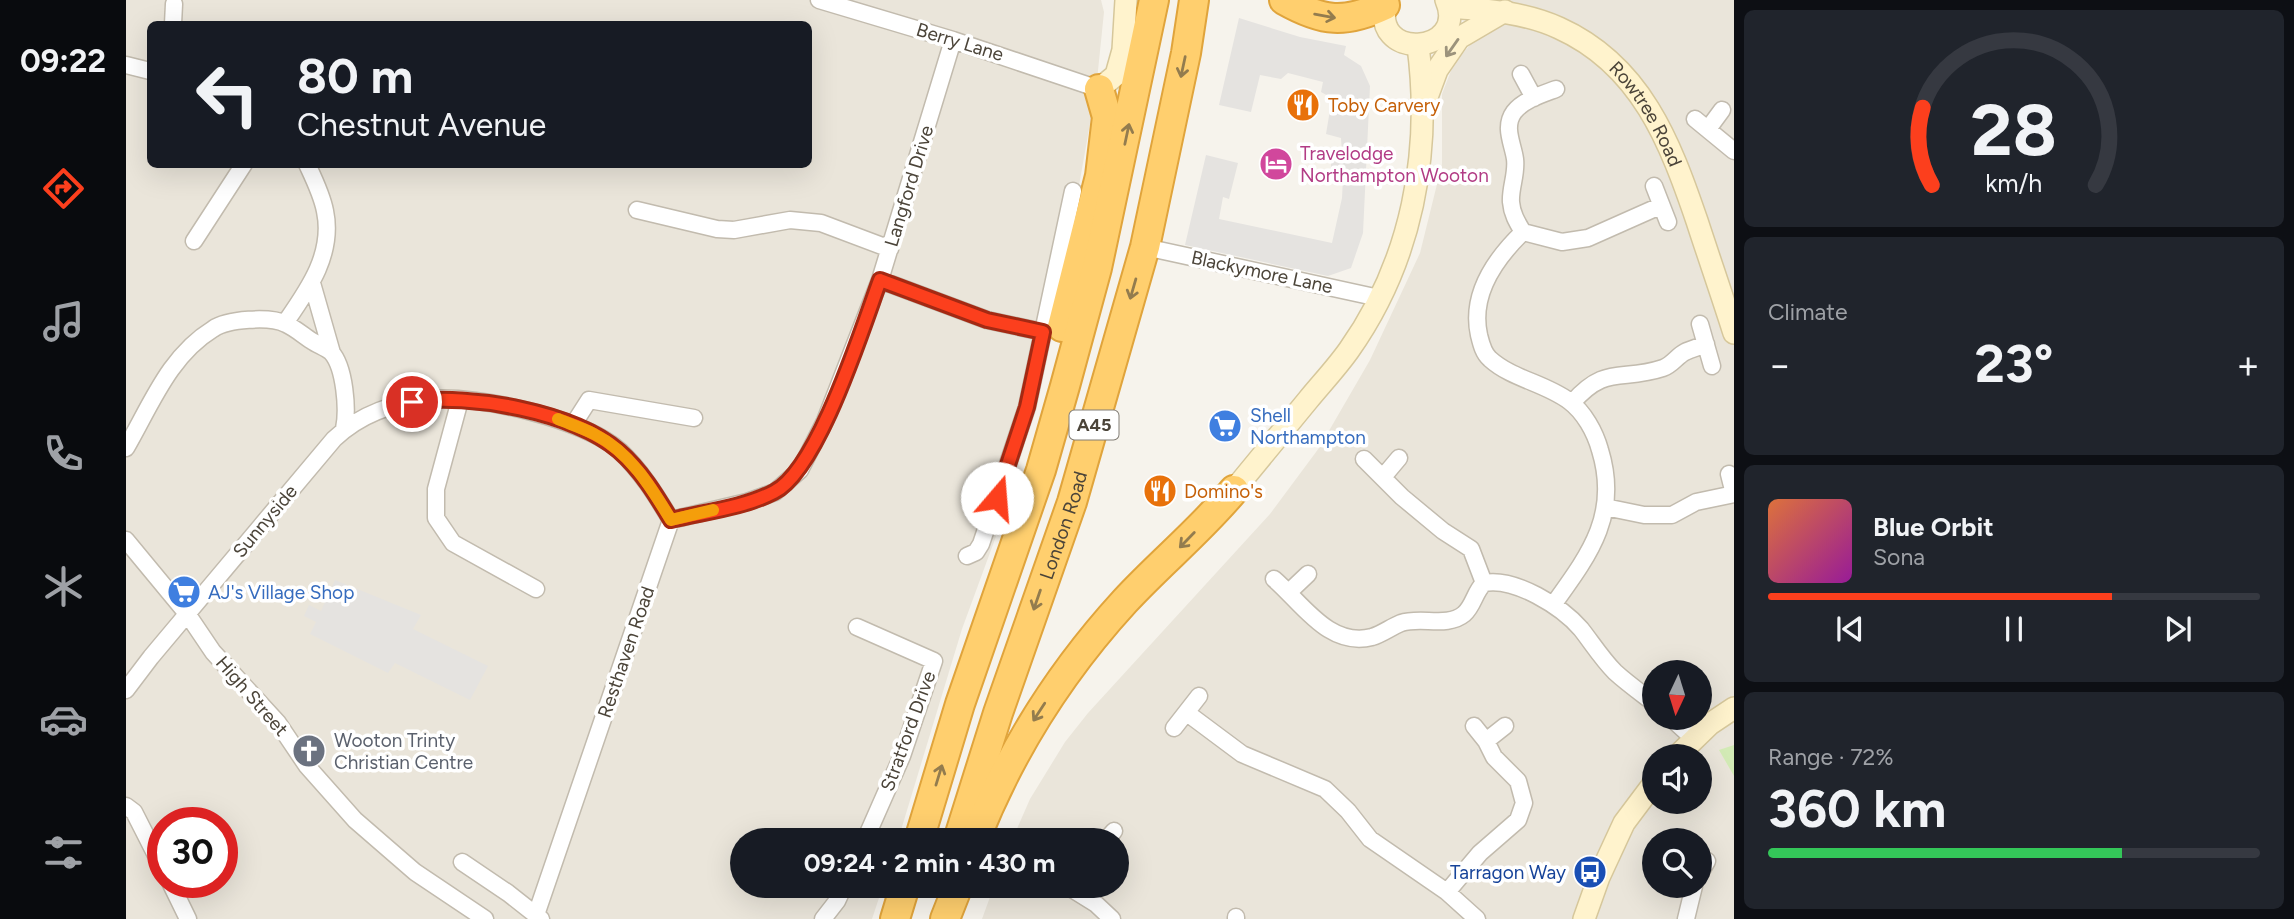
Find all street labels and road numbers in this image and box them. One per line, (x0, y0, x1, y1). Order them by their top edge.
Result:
street label: Berry Lane (914, 18, 1006, 66)
street label: Rowtree Road (1605, 56, 1687, 170)
street label: Langford Drive (880, 123, 938, 249)
street label: Blackymore Lane (1189, 246, 1335, 298)
road number: A45 (1070, 410, 1118, 440)
street label: London Road (1034, 468, 1092, 582)
street label: Sunnyside (228, 480, 302, 562)
street label: Resthaven Road (593, 583, 659, 721)
street label: High Street (211, 651, 293, 741)
street label: Stratford Drive (876, 668, 940, 794)

